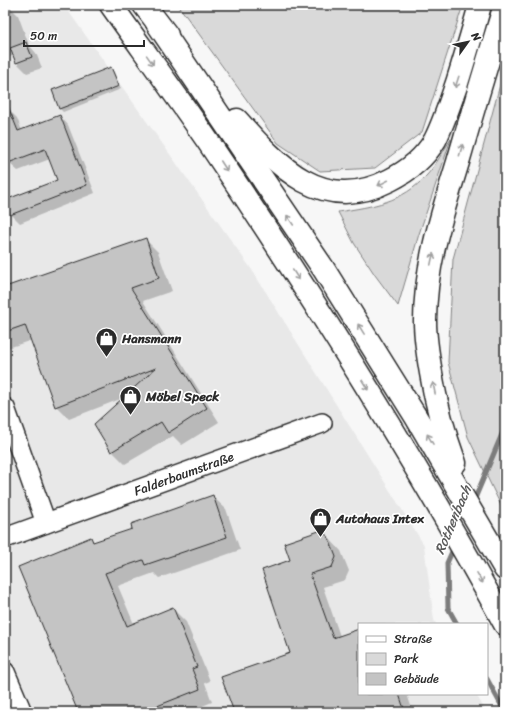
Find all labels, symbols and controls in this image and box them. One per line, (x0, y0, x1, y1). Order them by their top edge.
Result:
scale bar (24, 22, 144, 48)
north arrow (448, 22, 488, 62)
text: 50 m (30, 25, 57, 47)
text: N (465, 28, 486, 46)
one-way arrow (146, 54, 154, 65)
one-way arrow (453, 76, 460, 89)
one-way arrow (458, 144, 465, 157)
one-way arrow (220, 161, 228, 172)
one-way arrow (377, 180, 389, 187)
one-way arrow (286, 214, 294, 226)
one-way arrow (428, 253, 436, 266)
one-way arrow (292, 269, 300, 280)
one-way arrow (357, 323, 365, 335)
shop icon: Hansmann (93, 325, 119, 358)
place label: Hansmann (121, 327, 182, 350)
one-way arrow (361, 379, 369, 390)
one-way arrow (429, 382, 437, 395)
shop icon: Möbel Speck (117, 383, 143, 416)
place label: Möbel Speck (145, 385, 220, 408)
one-way arrow (425, 434, 433, 446)
street label: Falderbaumstraße (130, 444, 237, 502)
water label: Rothenbach (427, 480, 479, 558)
shop icon: Autohaus Intex (308, 505, 334, 538)
place label: Autohaus Intex (335, 507, 424, 530)
one-way arrow (476, 572, 484, 583)
legend (358, 623, 488, 695)
text: Straße (394, 628, 432, 650)
text: Park (394, 648, 419, 670)
text: Gebäude (394, 668, 439, 690)

